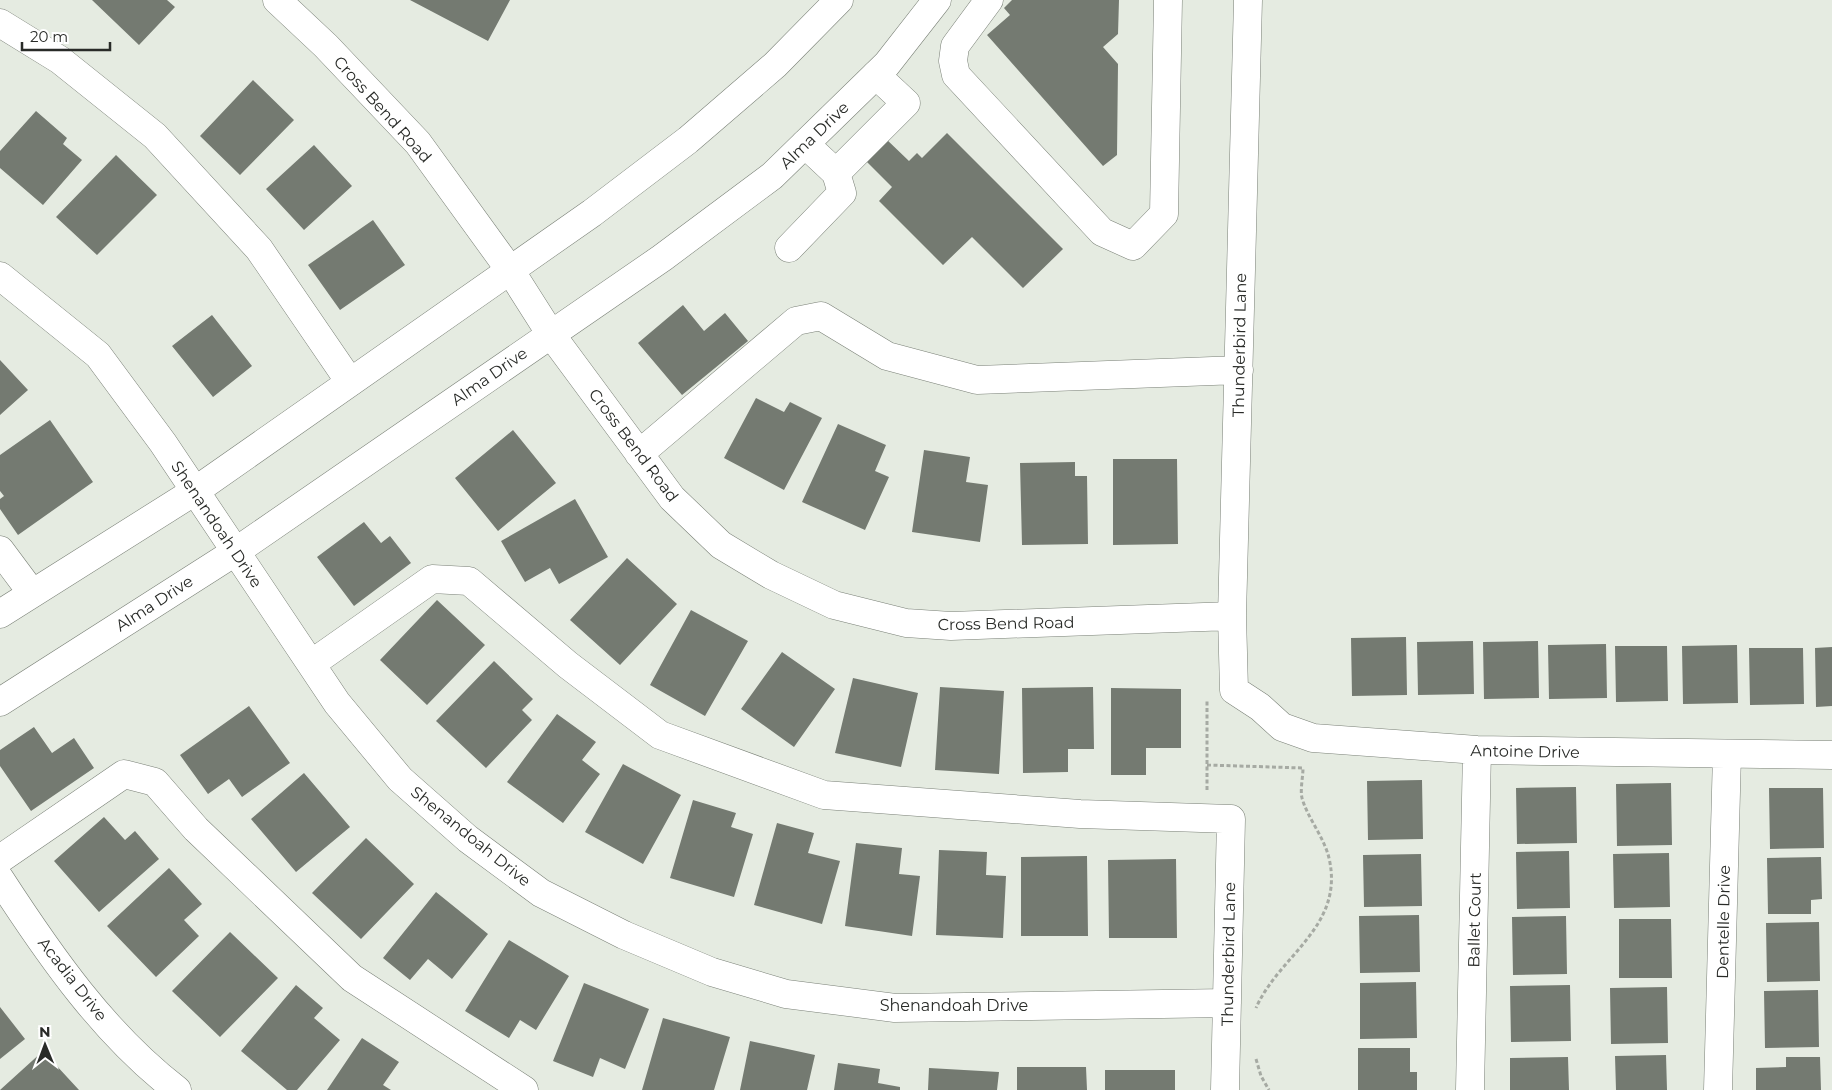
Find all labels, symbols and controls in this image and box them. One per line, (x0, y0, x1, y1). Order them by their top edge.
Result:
scale bar (22, 20, 110, 52)
text: 20 m (30, 27, 68, 46)
street label: Cross Bend Road (330, 52, 435, 167)
street label: Alma Drive (776, 98, 853, 173)
street label: Thunderbird Lane (1229, 273, 1250, 417)
street label: Alma Drive (448, 343, 531, 410)
street label: Cross Bend Road (585, 385, 682, 506)
street label: Shenandoah Drive (167, 457, 266, 591)
street label: Alma Drive (112, 571, 196, 635)
street label: Cross Bend Road (937, 613, 1075, 634)
street label: Antoine Drive (1470, 741, 1580, 762)
street label: Shenandoah Drive (407, 782, 534, 891)
street label: Dentelle Drive (1713, 865, 1734, 979)
street label: Ballet Court (1464, 872, 1485, 968)
street label: Thunderbird Lane (1218, 882, 1239, 1026)
street label: Acadia Drive (34, 934, 111, 1025)
street label: Shenandoah Drive (880, 996, 1028, 1015)
north arrow (20, 1020, 70, 1070)
text: N (39, 1023, 51, 1041)

